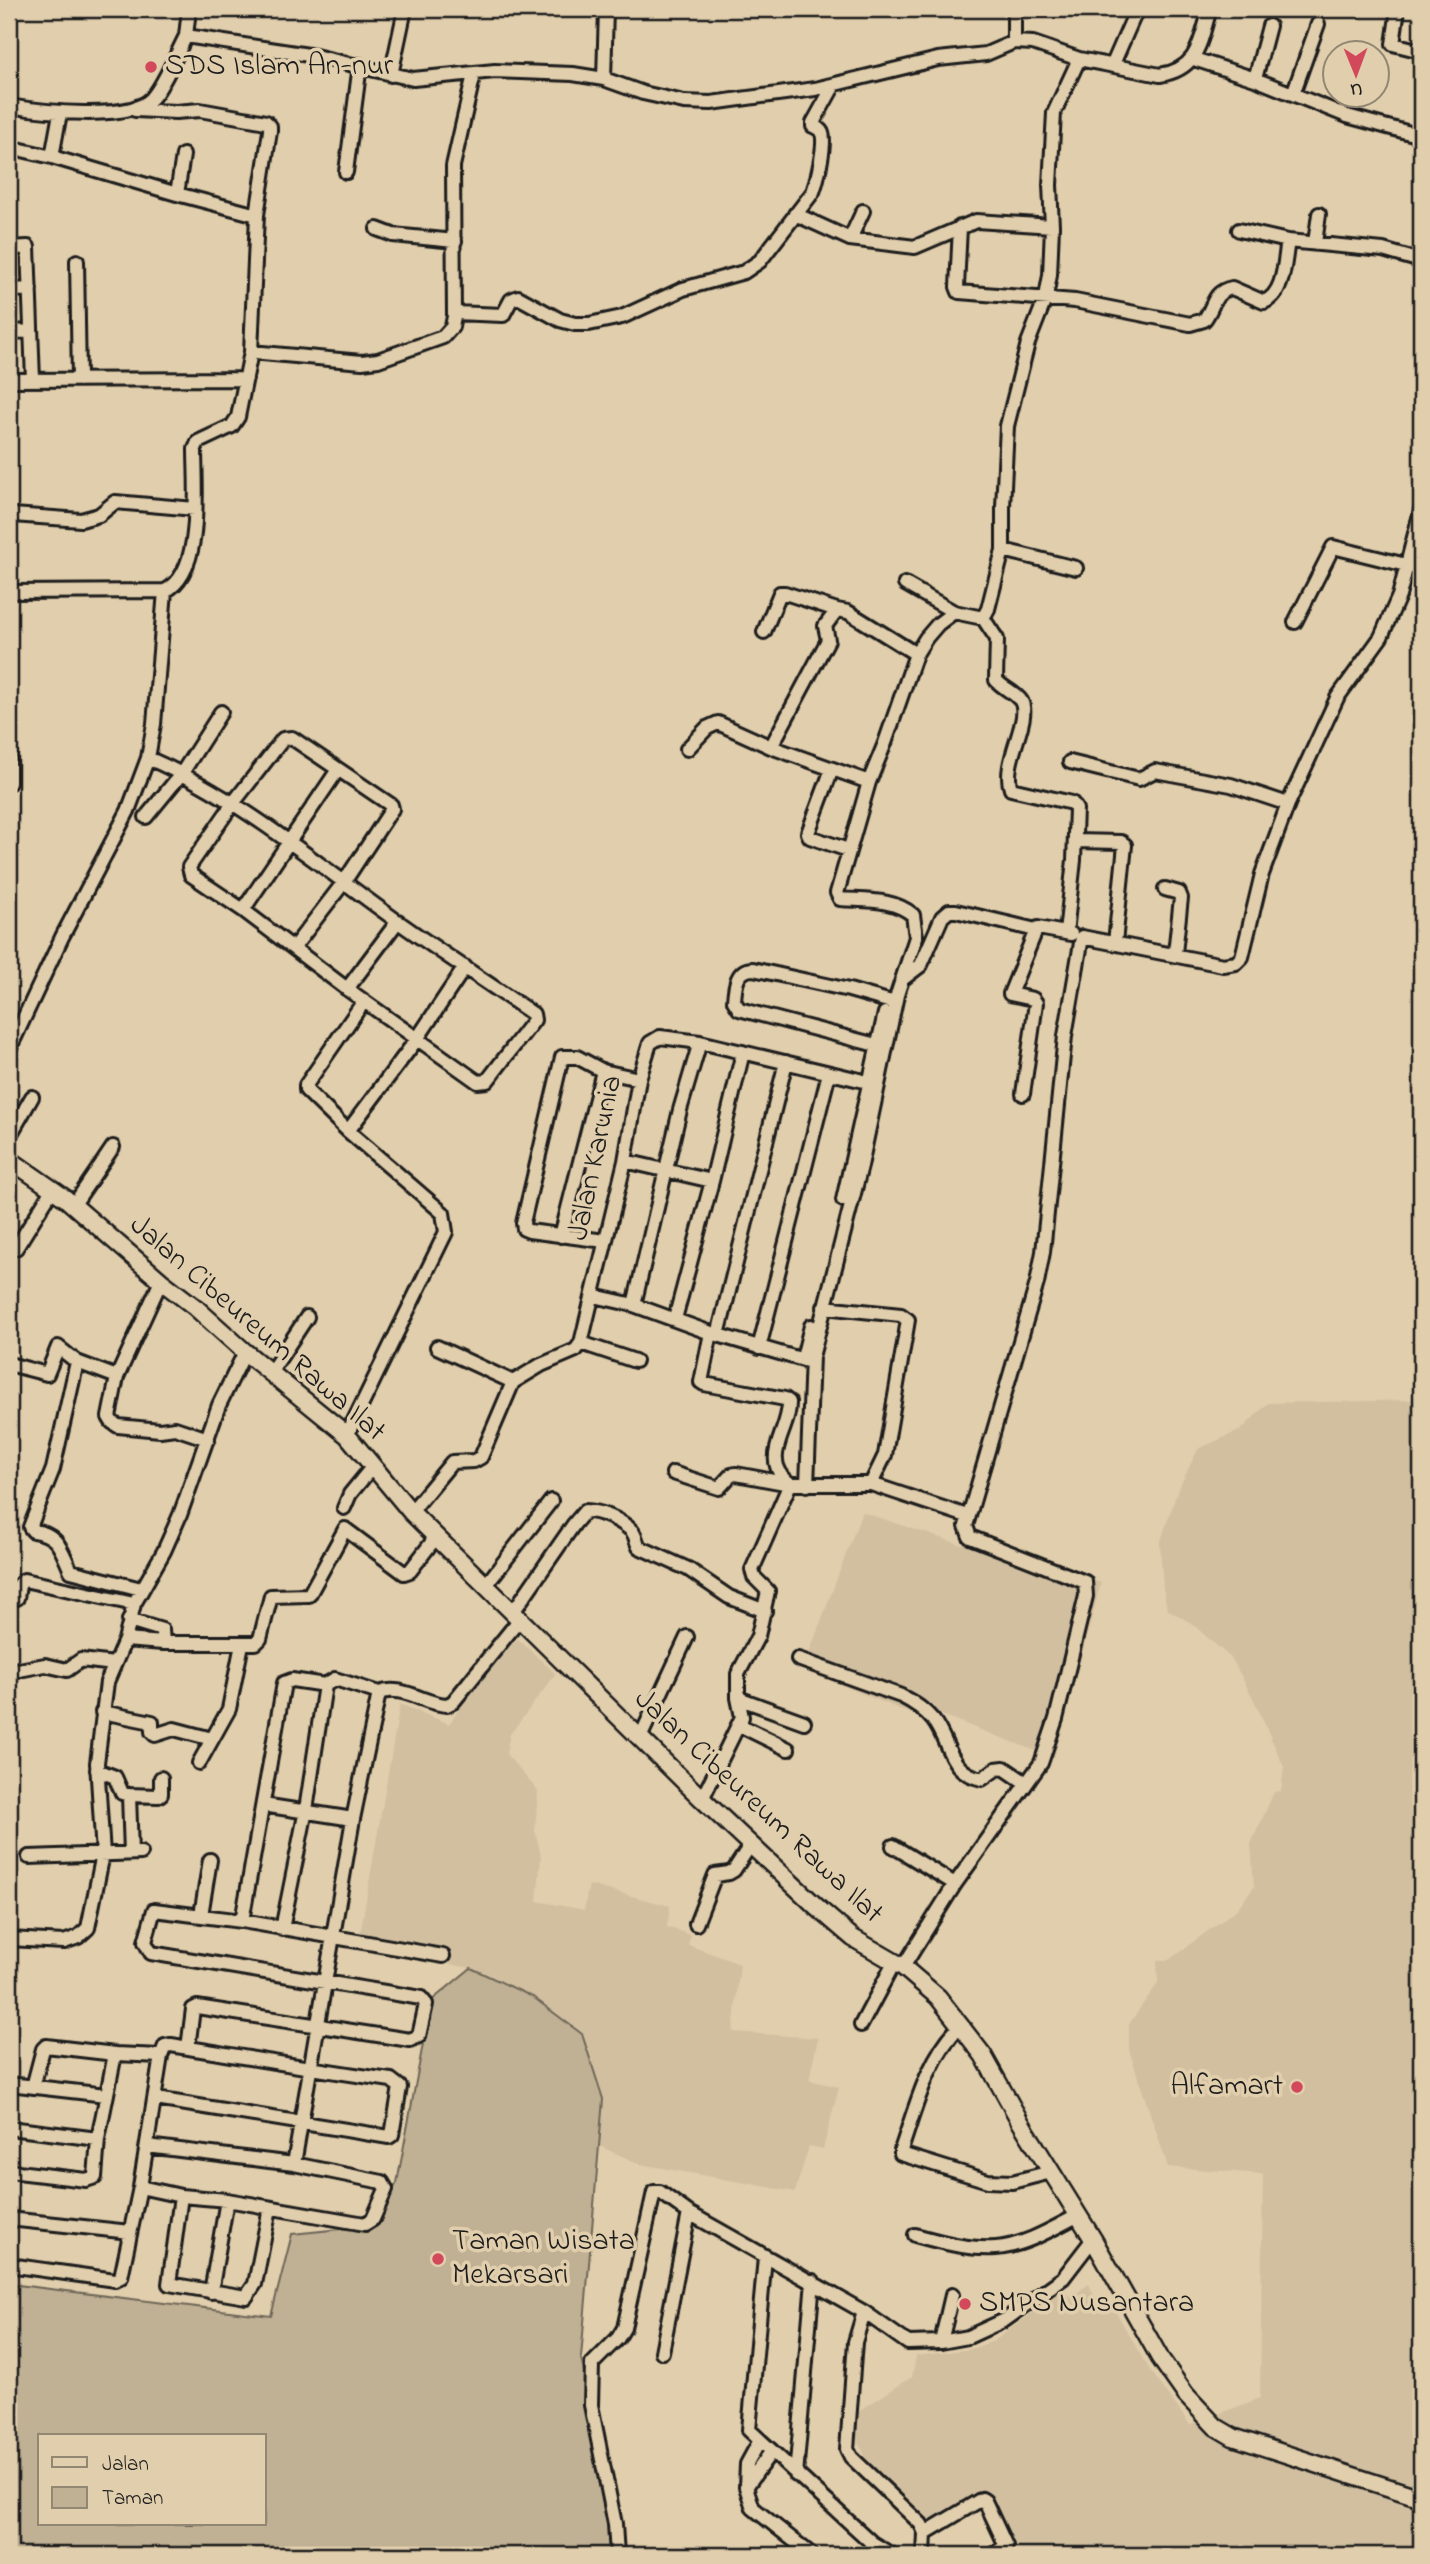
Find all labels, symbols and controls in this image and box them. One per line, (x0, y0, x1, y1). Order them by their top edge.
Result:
north arrow (1322, 38, 1392, 108)
place label: SDS Islam An-nur (165, 45, 394, 89)
marker: SDS Islam An-nur (143, 59, 159, 75)
text: U (1350, 75, 1362, 102)
street label: Jalan Karunia (557, 1071, 635, 1245)
street label: Jalan Cibeureum Rawa Ilat (119, 1205, 395, 1453)
street label: Jalan Cibeureum Rawa Ilat (623, 1679, 893, 1935)
place label: Alfamart (1171, 2065, 1283, 2109)
marker: Alfamart (1289, 2079, 1305, 2095)
place label: Taman Wisata Mekarsari (452, 2220, 635, 2298)
marker: Taman Wisata Mekarsari (430, 2251, 446, 2267)
place label: SMPS Nusantara (979, 2282, 1194, 2326)
marker: SMPS Nusantara (957, 2296, 973, 2312)
legend (38, 2434, 266, 2526)
text: Jalan (102, 2450, 149, 2480)
text: Taman (102, 2484, 163, 2514)

